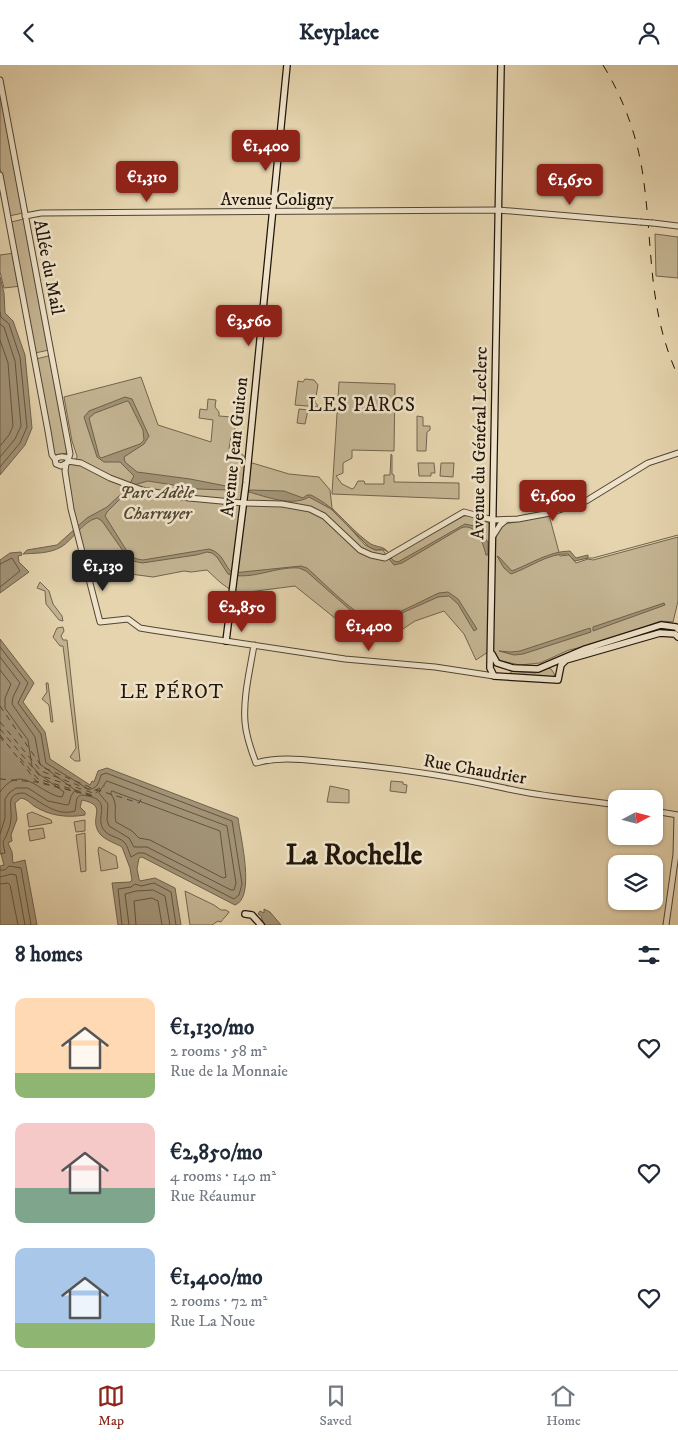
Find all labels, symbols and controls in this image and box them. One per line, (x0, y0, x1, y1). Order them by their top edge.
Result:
icon: back (15, 19, 43, 47)
text: Keyplace (299, 19, 379, 46)
icon: person (635, 19, 663, 47)
pin: €1,400 (225, 129, 307, 172)
text: €1,400 (243, 136, 289, 156)
pin: €1,310 (106, 161, 188, 203)
pin: €1,650 (529, 163, 611, 206)
text: €1,310 (127, 167, 167, 187)
text: €1,650 (548, 170, 592, 190)
street label: Avenue Coligny (220, 189, 334, 211)
street label: Allée du Mail (28, 218, 68, 317)
pin: €3,560 (208, 305, 290, 347)
text: €3,560 (227, 311, 271, 331)
street label: Avenue du Général Leclerc (467, 346, 493, 540)
street label: Avenue Jean Guiton (217, 375, 253, 518)
district label: LES PARCS (308, 394, 416, 417)
pin: €1,600 (512, 479, 594, 522)
park label: Parc Adèle Charruyer (120, 482, 195, 525)
text: €1,600 (530, 486, 576, 506)
pin: €1,130 (62, 549, 144, 592)
text: €1,130 (83, 556, 123, 576)
pin: €2,850 (201, 591, 283, 633)
text: €2,850 (219, 597, 265, 617)
pin: €1,400 (328, 609, 410, 652)
text: €1,400 (346, 616, 392, 636)
district label: LE PÉROT (120, 680, 224, 704)
street label: Rue Chaudrier (422, 750, 528, 790)
north arrow (608, 790, 662, 845)
map controls (608, 790, 663, 910)
district label: La Rochelle (286, 838, 423, 873)
button: layers (608, 855, 663, 910)
icon: filters (635, 941, 663, 969)
text: 8 homes (15, 942, 83, 968)
text: €1,130/mo (170, 1015, 254, 1041)
icon: home (55, 1018, 115, 1078)
icon: heart (635, 1034, 663, 1062)
text: 2 rooms · 58 m² (170, 1041, 267, 1061)
text: Rue de la Monnaie (170, 1061, 288, 1081)
text: €2,850/mo (170, 1140, 262, 1166)
icon: home (55, 1143, 115, 1203)
icon: heart (635, 1159, 663, 1187)
text: 4 rooms · 140 m² (170, 1166, 276, 1186)
text: Rue Réaumur (170, 1186, 256, 1206)
text: €1,400/mo (170, 1265, 262, 1291)
icon: home (55, 1268, 115, 1328)
icon: heart (635, 1284, 663, 1312)
text: 2 rooms · 72 m² (170, 1291, 267, 1311)
text: Rue La Noue (170, 1311, 255, 1331)
tab: Map (97, 1382, 125, 1430)
tab: Saved (320, 1382, 352, 1430)
tab: Home (546, 1382, 581, 1430)

